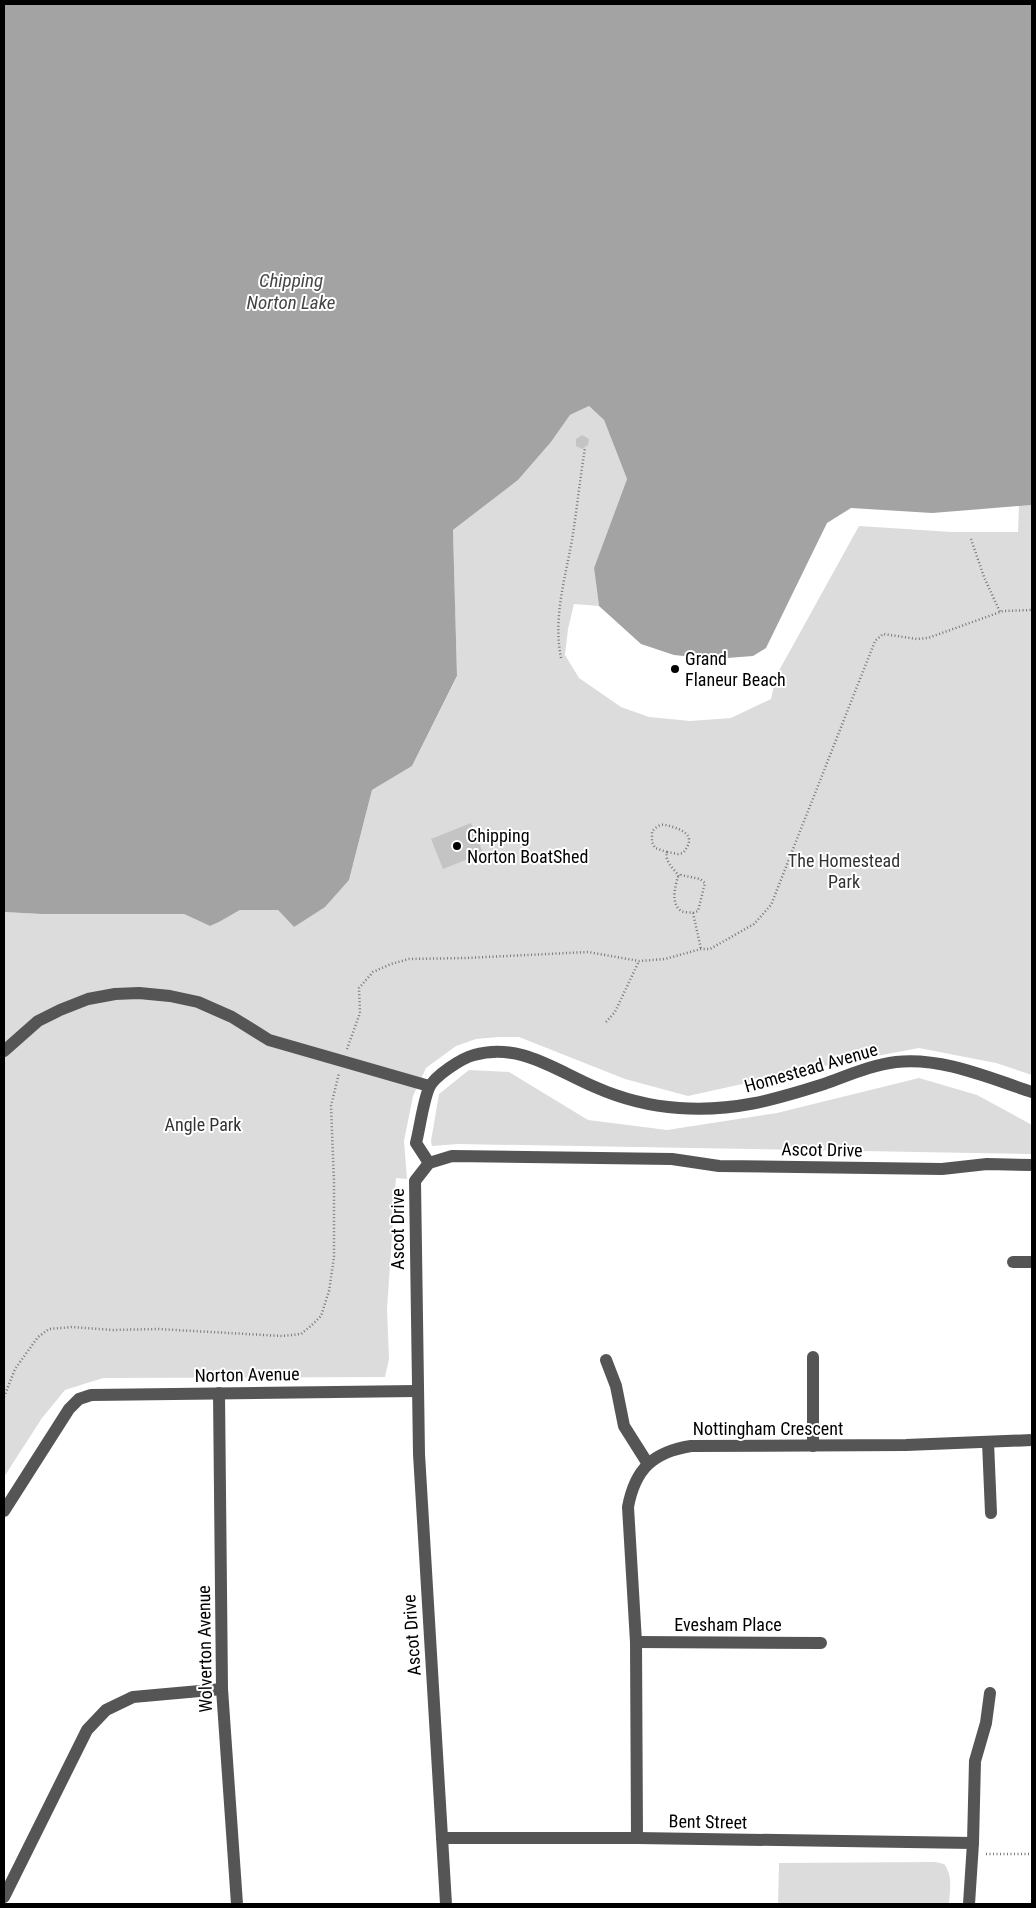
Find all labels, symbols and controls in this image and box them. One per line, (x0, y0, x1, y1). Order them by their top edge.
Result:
water label: Chipping Norton Lake (247, 269, 335, 314)
place label: Grand Flaneur Beach (685, 648, 786, 690)
marker: Grand Flaneur Beach (669, 663, 681, 675)
place label: Chipping Norton BoatShed (467, 825, 588, 867)
marker: Chipping Norton BoatShed (451, 840, 463, 852)
park label: The Homestead Park (788, 850, 900, 892)
street label: Homestead Avenue (742, 1038, 880, 1097)
park label: Angle Park (165, 1114, 241, 1135)
street label: Ascot Drive (781, 1138, 863, 1161)
street label: Ascot Drive (387, 1188, 408, 1270)
street label: Norton Avenue (194, 1363, 300, 1386)
street label: Nottingham Crescent (693, 1418, 843, 1439)
street label: Wolverton Avenue (193, 1585, 216, 1713)
street label: Ascot Drive (398, 1594, 425, 1676)
street label: Evesham Place (674, 1614, 782, 1635)
street label: Bent Street (669, 1810, 747, 1833)

